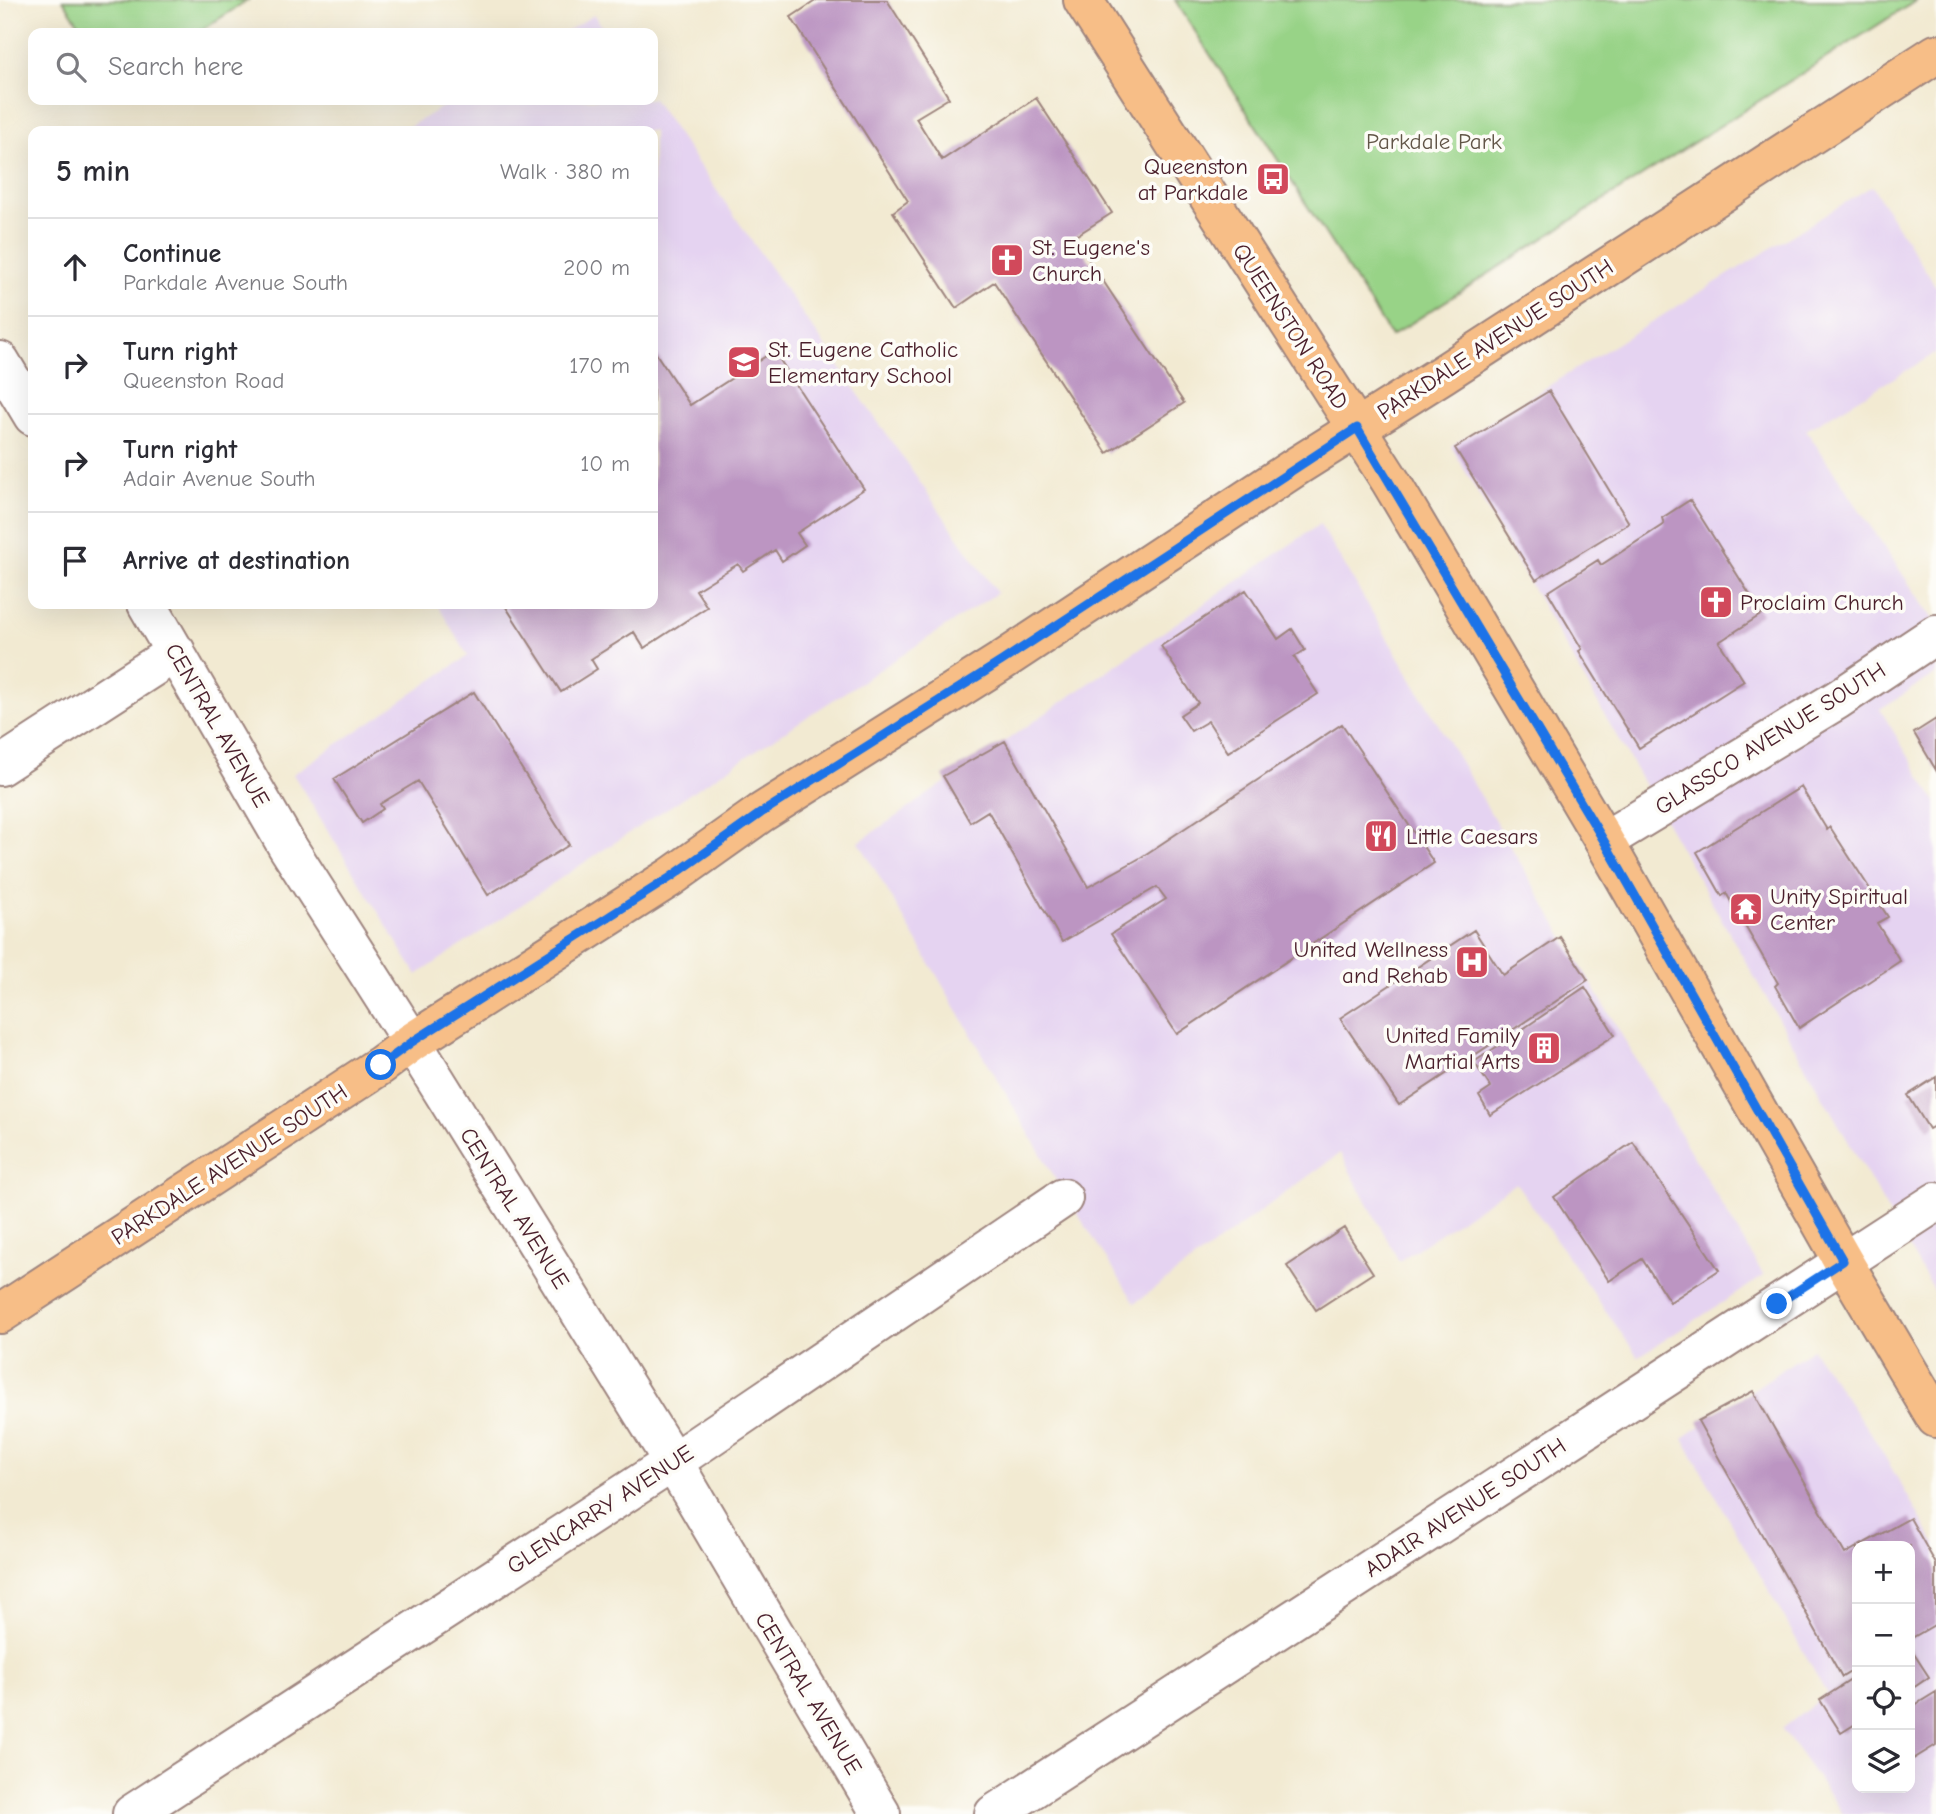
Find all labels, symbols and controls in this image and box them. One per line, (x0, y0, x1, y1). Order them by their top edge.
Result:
search box (28, 28, 658, 105)
icon: search (52, 48, 90, 86)
text: Search here (108, 52, 243, 82)
park label: Parkdale Park (1366, 128, 1502, 155)
place label: Queenston at Parkdale (1138, 153, 1248, 206)
text: 5 min (56, 154, 130, 189)
text: Walk · 380 m (500, 158, 630, 185)
bus stop icon: Queenston at Parkdale (1254, 160, 1292, 198)
place label: St. Eugene's Church (1032, 234, 1150, 287)
street label: QUEENSTON ROAD (1227, 238, 1354, 414)
text: Continue (123, 239, 221, 269)
church icon: St. Eugene's Church (988, 241, 1026, 279)
icon: ahead (56, 248, 94, 286)
street label: PARKDALE AVENUE SOUTH (1372, 253, 1618, 426)
text: 200 m (563, 254, 630, 281)
text: Parkdale Avenue South (123, 269, 348, 296)
place label: St. Eugene Catholic Elementary School (768, 336, 958, 389)
text: Turn right (123, 337, 237, 367)
school or university icon: St. Eugene Catholic Elementary School (725, 343, 763, 381)
icon: right (56, 346, 94, 384)
text: 170 m (569, 352, 630, 379)
text: Queenston Road (123, 367, 285, 394)
text: Turn right (123, 435, 237, 465)
icon: right (56, 444, 94, 482)
text: 10 m (580, 450, 630, 477)
text: Adair Avenue South (123, 465, 316, 492)
icon: arrive (56, 542, 94, 580)
text: Arrive at destination (123, 546, 350, 576)
church icon: Proclaim Church (1697, 583, 1735, 621)
place label: Proclaim Church (1740, 589, 1904, 616)
street label: CENTRAL AVENUE (160, 638, 276, 812)
street label: GLASSCO AVENUE SOUTH (1650, 656, 1890, 820)
restaurant icon: Little Caesars (1362, 817, 1400, 855)
place label: Little Caesars (1406, 823, 1538, 850)
place label: Unity Spiritual Center (1770, 883, 1908, 936)
temple icon: Unity Spiritual Center (1727, 890, 1765, 928)
place label: United Wellness and Rehab (1294, 936, 1448, 989)
hospital icon: United Wellness and Rehab (1453, 943, 1491, 981)
place label: United Family Martial Arts (1385, 1022, 1521, 1075)
building icon: United Family Martial Arts (1525, 1029, 1563, 1067)
route start (365, 1049, 396, 1080)
street label: PARKDALE AVENUE SOUTH (106, 1078, 352, 1251)
street label: CENTRAL AVENUE (454, 1123, 575, 1294)
route end (1761, 1288, 1792, 1319)
street label: ADAIR AVENUE SOUTH (1359, 1432, 1571, 1583)
street label: GLENCARRY AVENUE (502, 1439, 699, 1580)
map controls (1852, 1541, 1915, 1793)
button: + (1852, 1541, 1915, 1604)
button: − (1852, 1604, 1915, 1667)
street label: CENTRAL AVENUE (749, 1607, 868, 1780)
button: locate (1852, 1667, 1915, 1730)
button: layers (1852, 1730, 1915, 1793)

